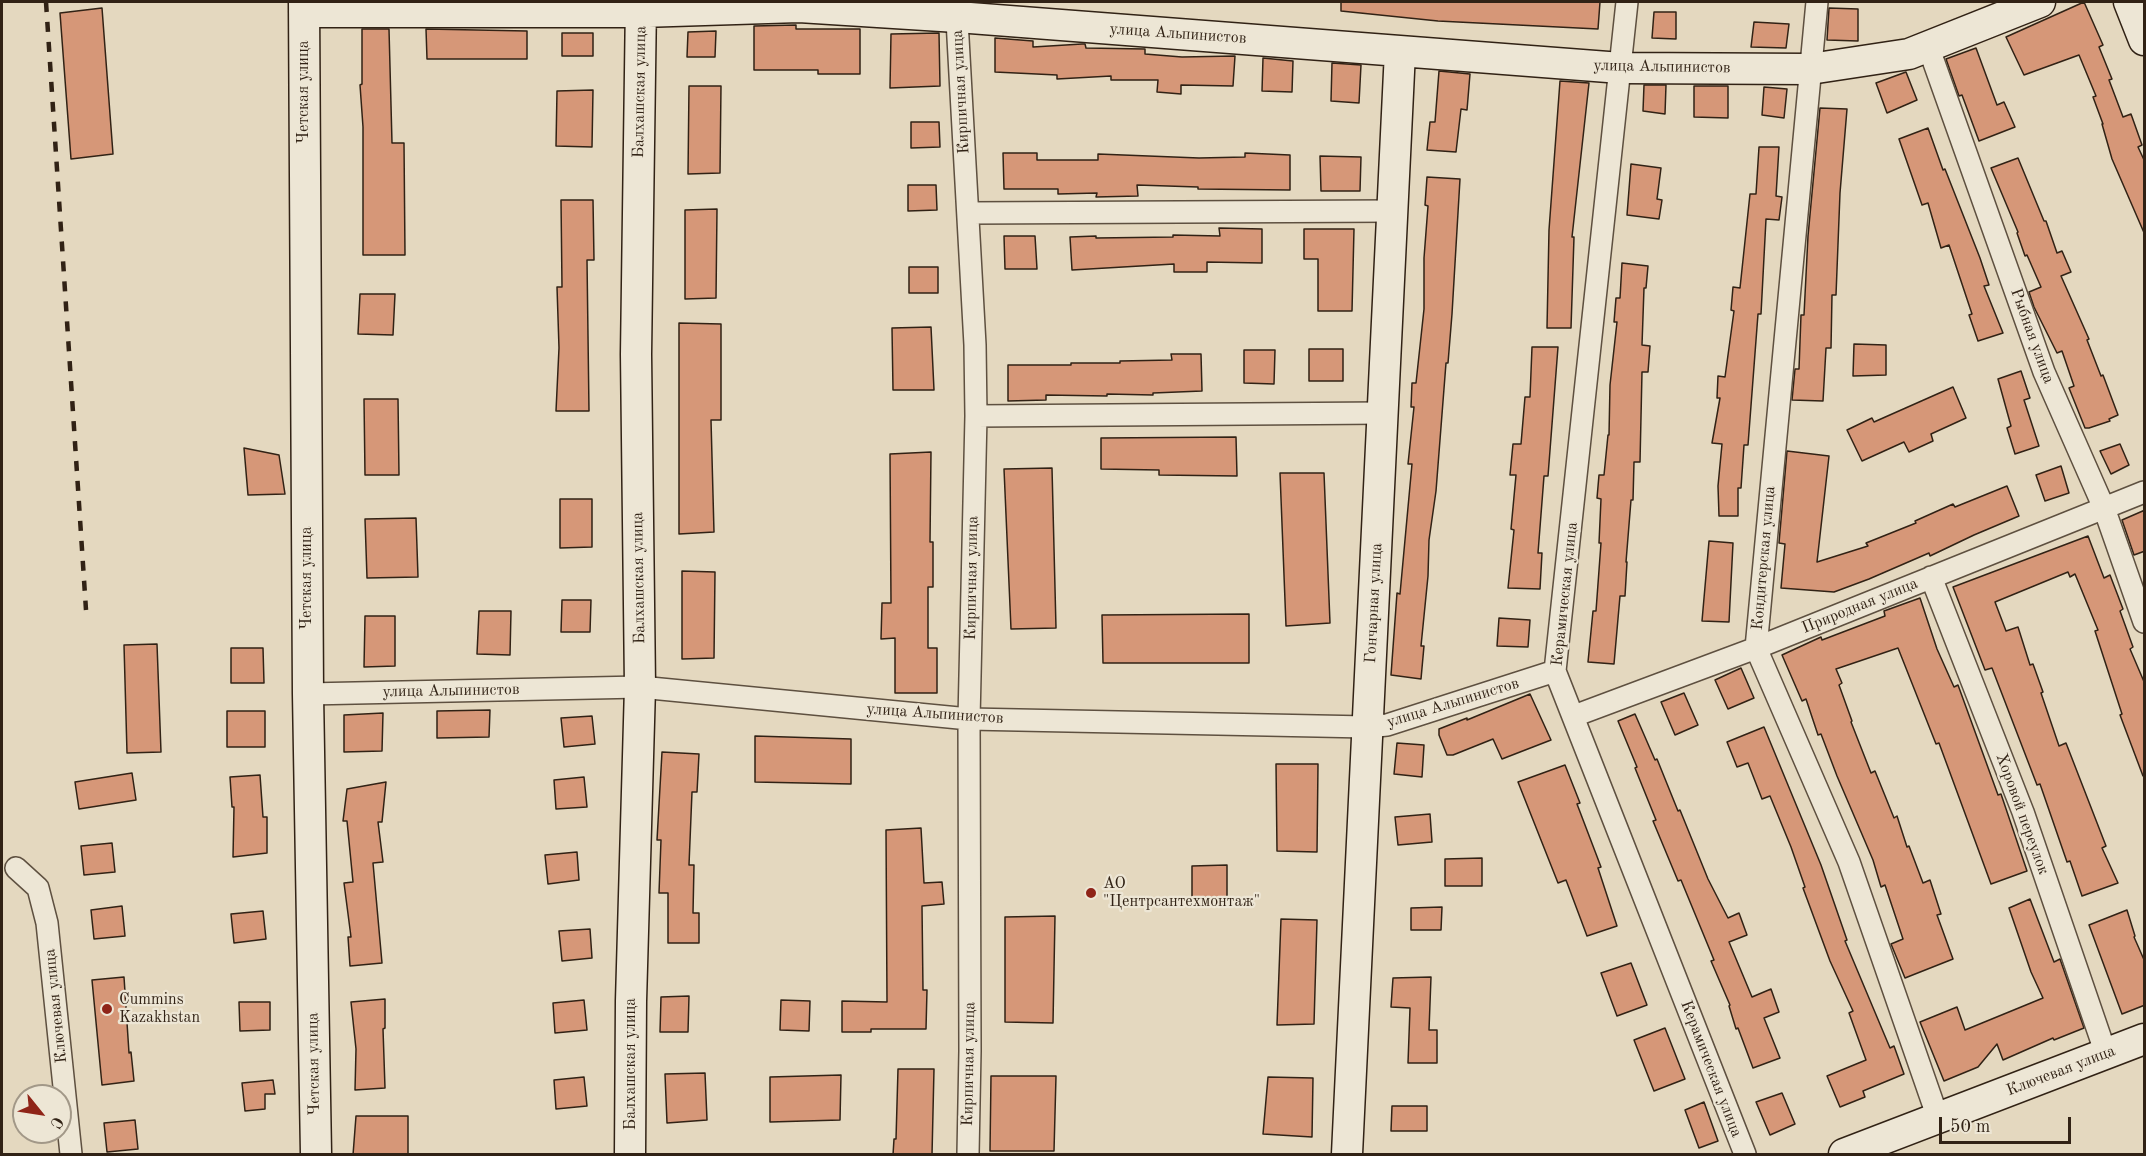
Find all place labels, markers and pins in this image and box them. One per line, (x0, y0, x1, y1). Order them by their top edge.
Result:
place label: АО "Центрсантехмонтаж" (1103, 874, 1260, 912)
marker: АО "Центрсантехмонтаж" (1084, 886, 1098, 900)
place label: Cummins Kazakhstan (119, 990, 200, 1028)
marker: Cummins Kazakhstan (100, 1002, 114, 1016)

